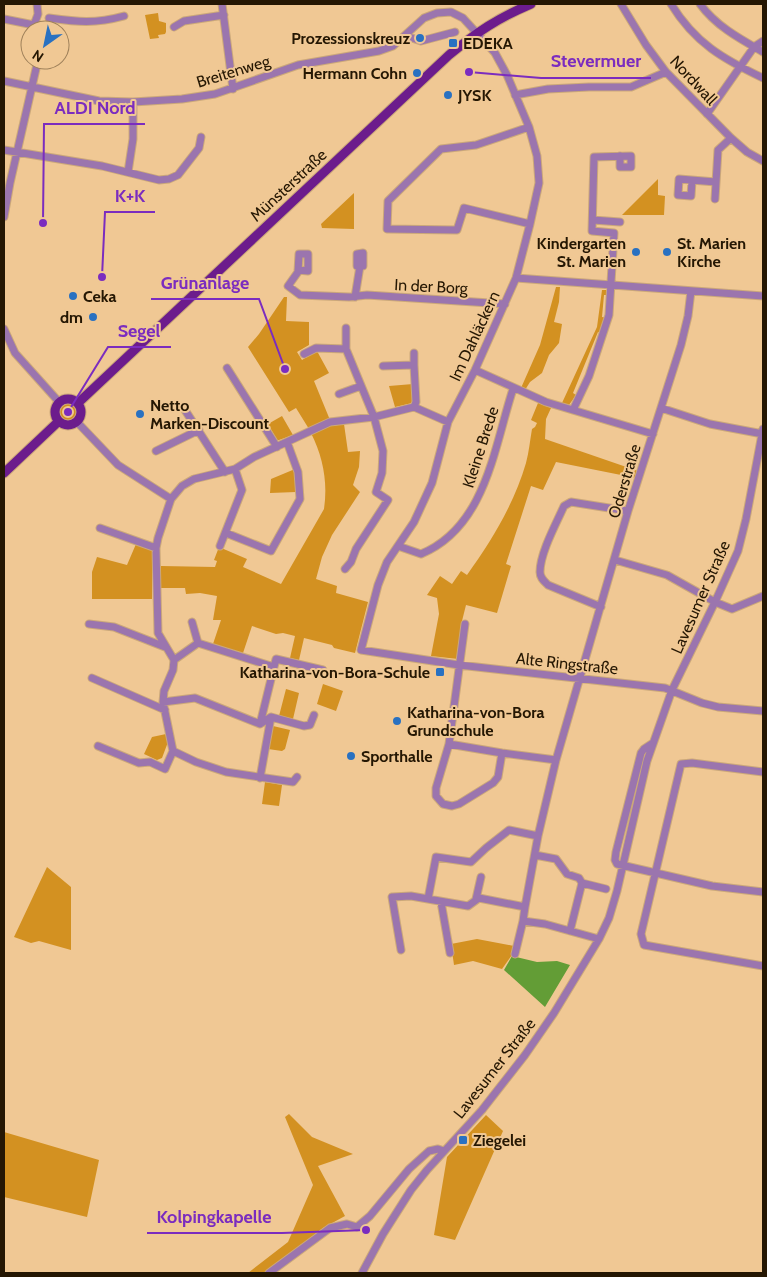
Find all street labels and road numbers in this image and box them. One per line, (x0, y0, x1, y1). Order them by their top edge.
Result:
street label: Breitenweg (194, 51, 273, 92)
street label: Nordwall (666, 52, 721, 109)
street label: Münsterstraße (246, 145, 330, 225)
street label: In der Borg (394, 275, 469, 298)
street label: Im Dahläckern (445, 288, 504, 384)
street label: Kleine Brede (458, 404, 503, 490)
street label: Oderstraße (604, 442, 645, 520)
street label: Lavesumer Straße (667, 538, 734, 657)
street label: Alte Ringstraße (515, 649, 619, 678)
street label: Lavesumer Straße (449, 1015, 539, 1122)

